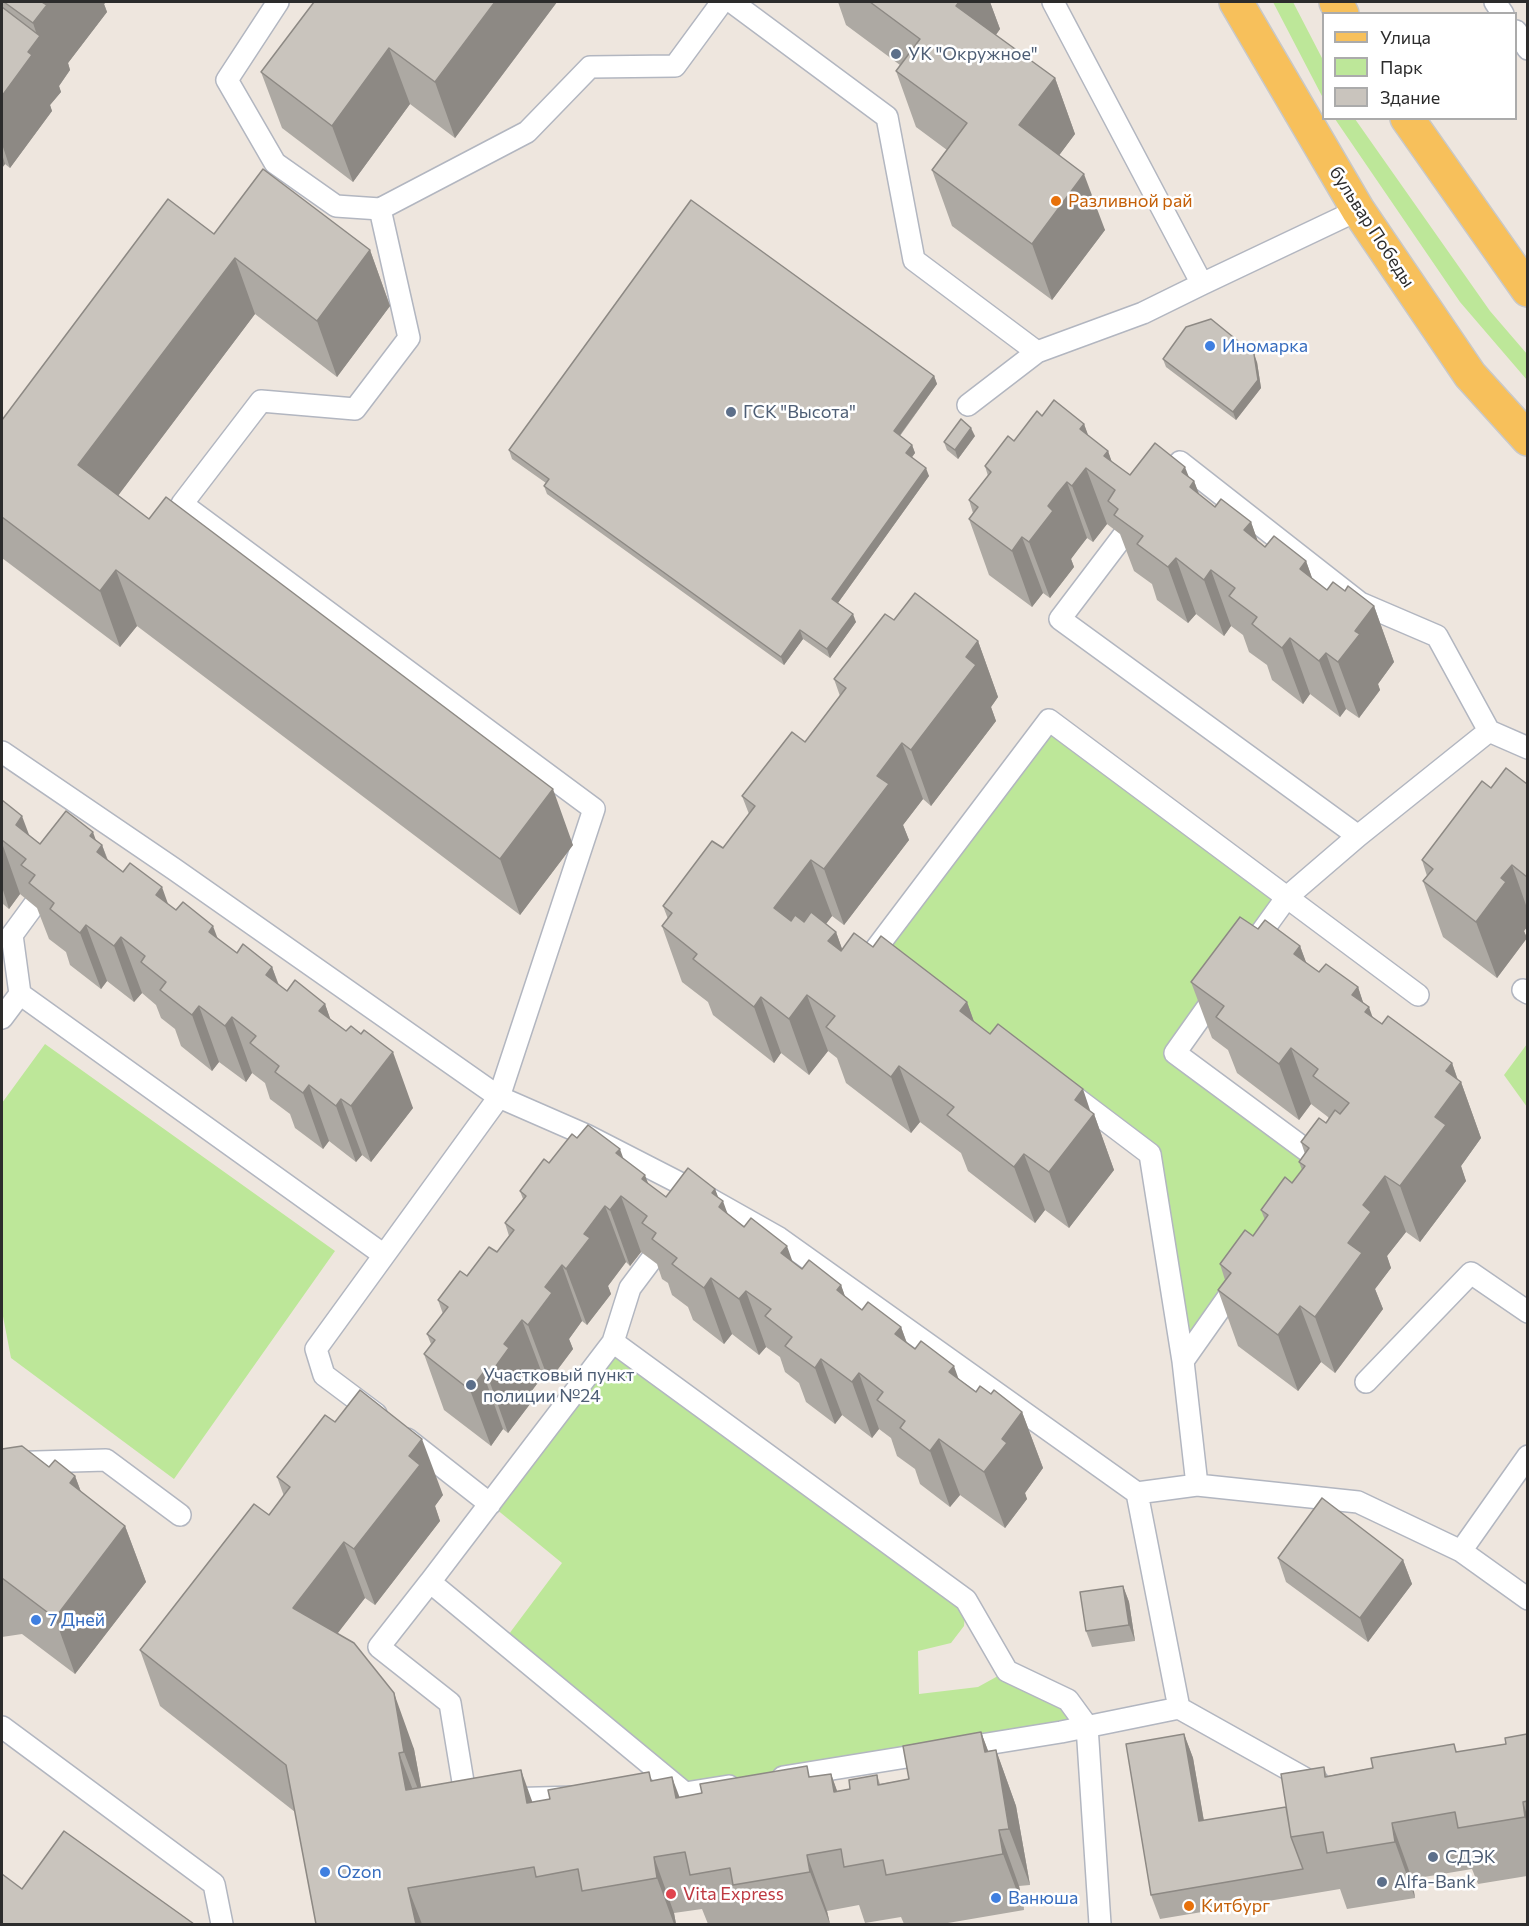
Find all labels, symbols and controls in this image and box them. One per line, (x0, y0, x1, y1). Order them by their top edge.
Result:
legend (1322, 12, 1517, 120)
text: Улица (1380, 26, 1431, 48)
place label: УК "Окружное" (908, 43, 1038, 65)
marker: УК "Окружное" (889, 47, 903, 61)
text: Парк (1380, 56, 1423, 78)
text: Здание (1380, 86, 1440, 108)
street label: бульвар Победы (1325, 162, 1419, 292)
place label: Разливной рай (1068, 190, 1193, 212)
marker: Разливной рай (1049, 194, 1063, 208)
place label: Иномарка (1222, 335, 1308, 357)
marker: Иномарка (1203, 339, 1217, 353)
place label: ГСК "Высота" (743, 401, 856, 423)
marker: ГСК "Высота" (724, 405, 738, 419)
place label: Участковый пункт полиции №24 (483, 1364, 635, 1406)
marker: Участковый пункт полиции №24 (464, 1378, 478, 1392)
place label: 7 Дней (48, 1609, 105, 1631)
marker: 7 Дней (29, 1613, 43, 1627)
place label: СДЭК (1445, 1846, 1496, 1868)
marker: СДЭК (1426, 1850, 1440, 1864)
place label: Ozon (337, 1861, 382, 1883)
marker: Ozon (318, 1865, 332, 1879)
place label: Alfa-Bank (1394, 1871, 1476, 1893)
marker: Alfa-Bank (1375, 1875, 1389, 1889)
place label: Vita Express (683, 1883, 784, 1905)
marker: Vita Express (664, 1887, 678, 1901)
place label: Ванюша (1008, 1887, 1078, 1909)
marker: Ванюша (989, 1891, 1003, 1905)
place label: Китбург (1201, 1895, 1270, 1917)
marker: Китбург (1182, 1899, 1196, 1913)

